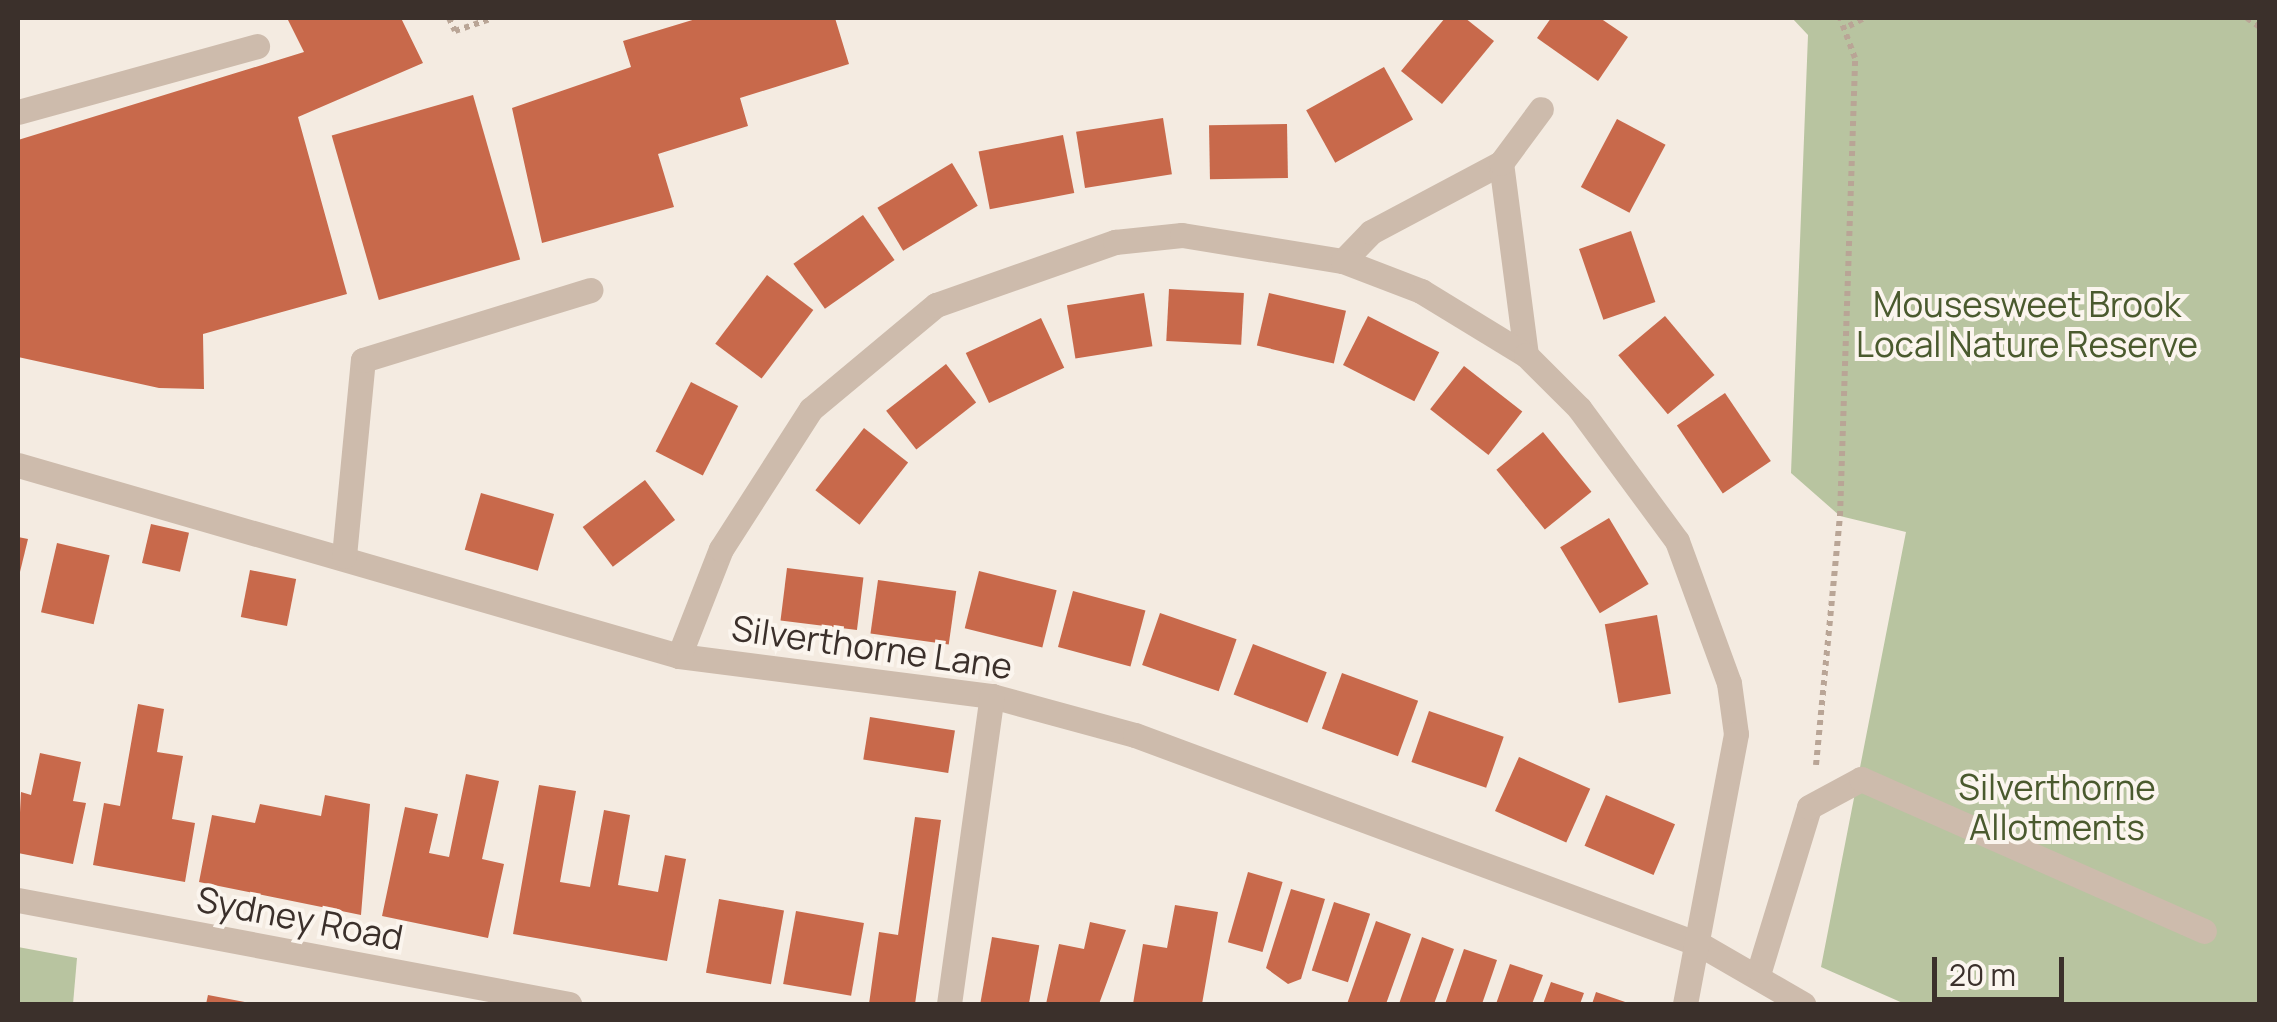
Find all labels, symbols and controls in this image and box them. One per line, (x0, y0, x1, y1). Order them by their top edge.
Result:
park label: Mousesweet Brook Local Nature Reserve (1856, 283, 2198, 365)
street label: Silverthorne Lane (729, 607, 1015, 687)
park label: Silverthorne Allotments (1958, 766, 2156, 848)
street label: Sydney Road (193, 877, 407, 959)
scale bar (1937, 937, 2070, 999)
text: 20 m (1949, 954, 2016, 995)

